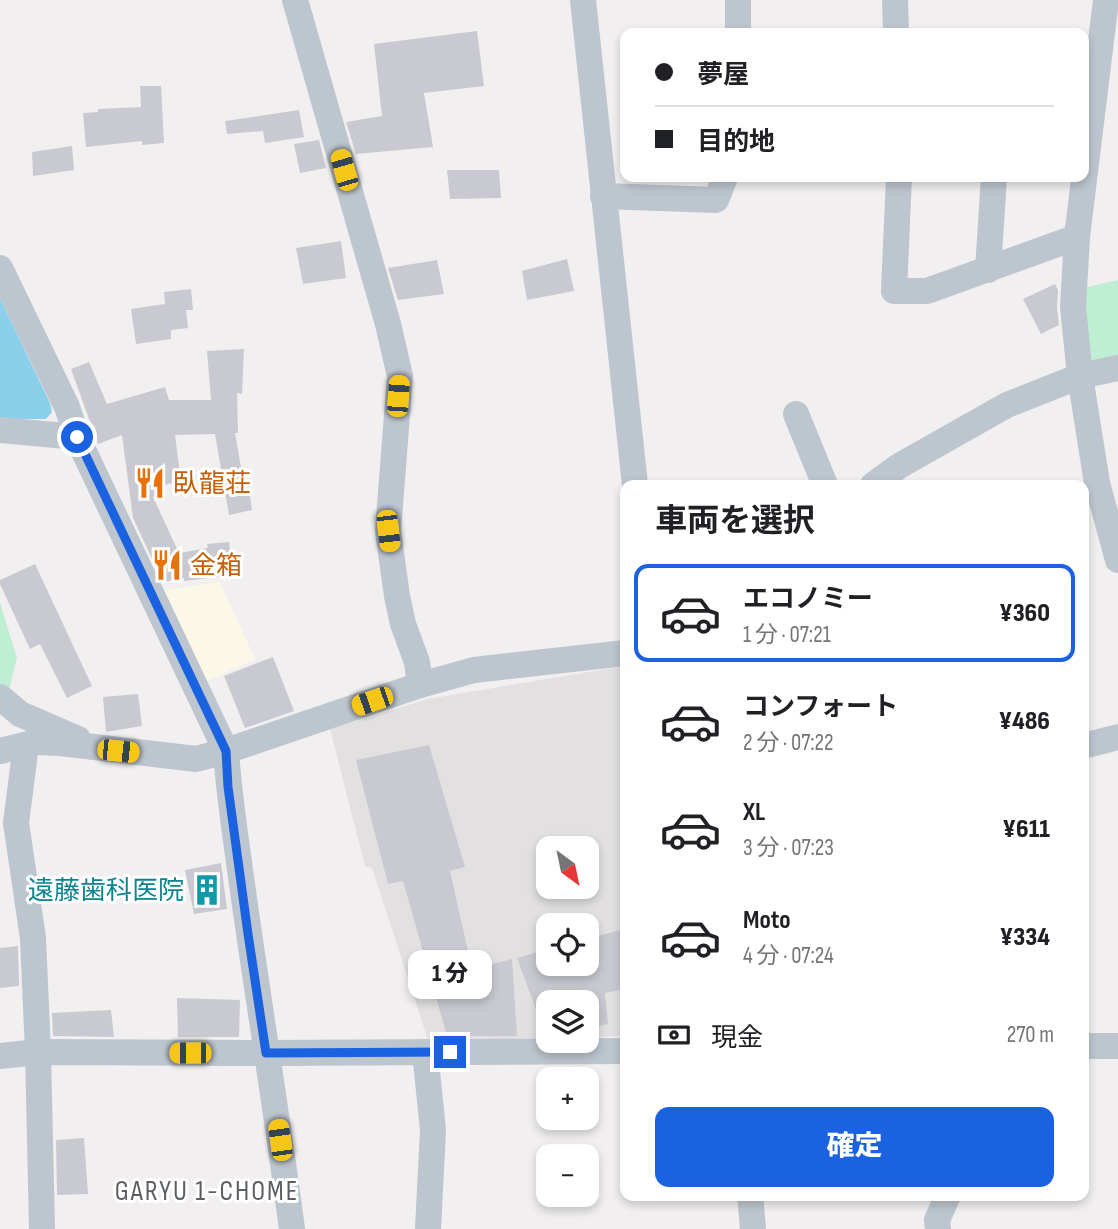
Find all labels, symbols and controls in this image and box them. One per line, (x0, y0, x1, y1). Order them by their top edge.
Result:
text: 夢屋 (697, 60, 749, 91)
text: 目的地 (697, 127, 775, 158)
car (329, 147, 360, 193)
car (387, 374, 410, 418)
route start (61, 421, 93, 453)
restaurant icon: 臥龍荘 (133, 466, 167, 500)
place label: 臥龍荘 (173, 469, 251, 500)
text: 車両を選択 (655, 502, 815, 541)
car (376, 509, 401, 553)
restaurant icon: 金箱 (150, 548, 184, 582)
place label: 金箱 (190, 551, 242, 582)
icon: car (659, 582, 722, 645)
text: エコノミー (743, 584, 873, 615)
text: ¥360 (999, 598, 1050, 629)
text: 1 分 · 07:21 (743, 621, 831, 649)
car (349, 684, 396, 718)
icon: car (659, 690, 722, 753)
text: コンフォート (743, 692, 898, 723)
text: ¥486 (999, 706, 1050, 737)
text: 2 分 · 07:22 (743, 729, 834, 757)
car (97, 738, 140, 764)
text: XL (743, 797, 765, 828)
icon: car (659, 798, 722, 861)
text: ¥611 (1003, 814, 1050, 845)
text: 3 分 · 07:23 (743, 834, 834, 862)
north arrow (536, 836, 598, 900)
map controls (536, 836, 599, 1207)
building icon: 遠藤歯科医院 (190, 873, 224, 907)
place label: 遠藤歯科医院 (28, 876, 184, 907)
text: Moto (743, 905, 791, 936)
icon: car (659, 906, 722, 969)
button: locate (536, 913, 599, 976)
text: ¥334 (1000, 922, 1050, 953)
text: 4 分 · 07:24 (743, 942, 834, 970)
callout: 1 分 (408, 950, 492, 1000)
text: 1 分 (432, 960, 468, 988)
button: layers (536, 990, 599, 1053)
icon: cash (655, 1016, 693, 1054)
text: 270 m (1007, 1021, 1054, 1049)
text: 現金 (711, 1023, 763, 1054)
route end (434, 1036, 466, 1068)
car (170, 1043, 212, 1064)
button: + (536, 1067, 599, 1130)
button: 確定 (655, 1107, 1054, 1187)
car (267, 1118, 294, 1162)
button: − (536, 1144, 599, 1207)
district label: GARYU 1-CHOME (115, 1175, 299, 1208)

